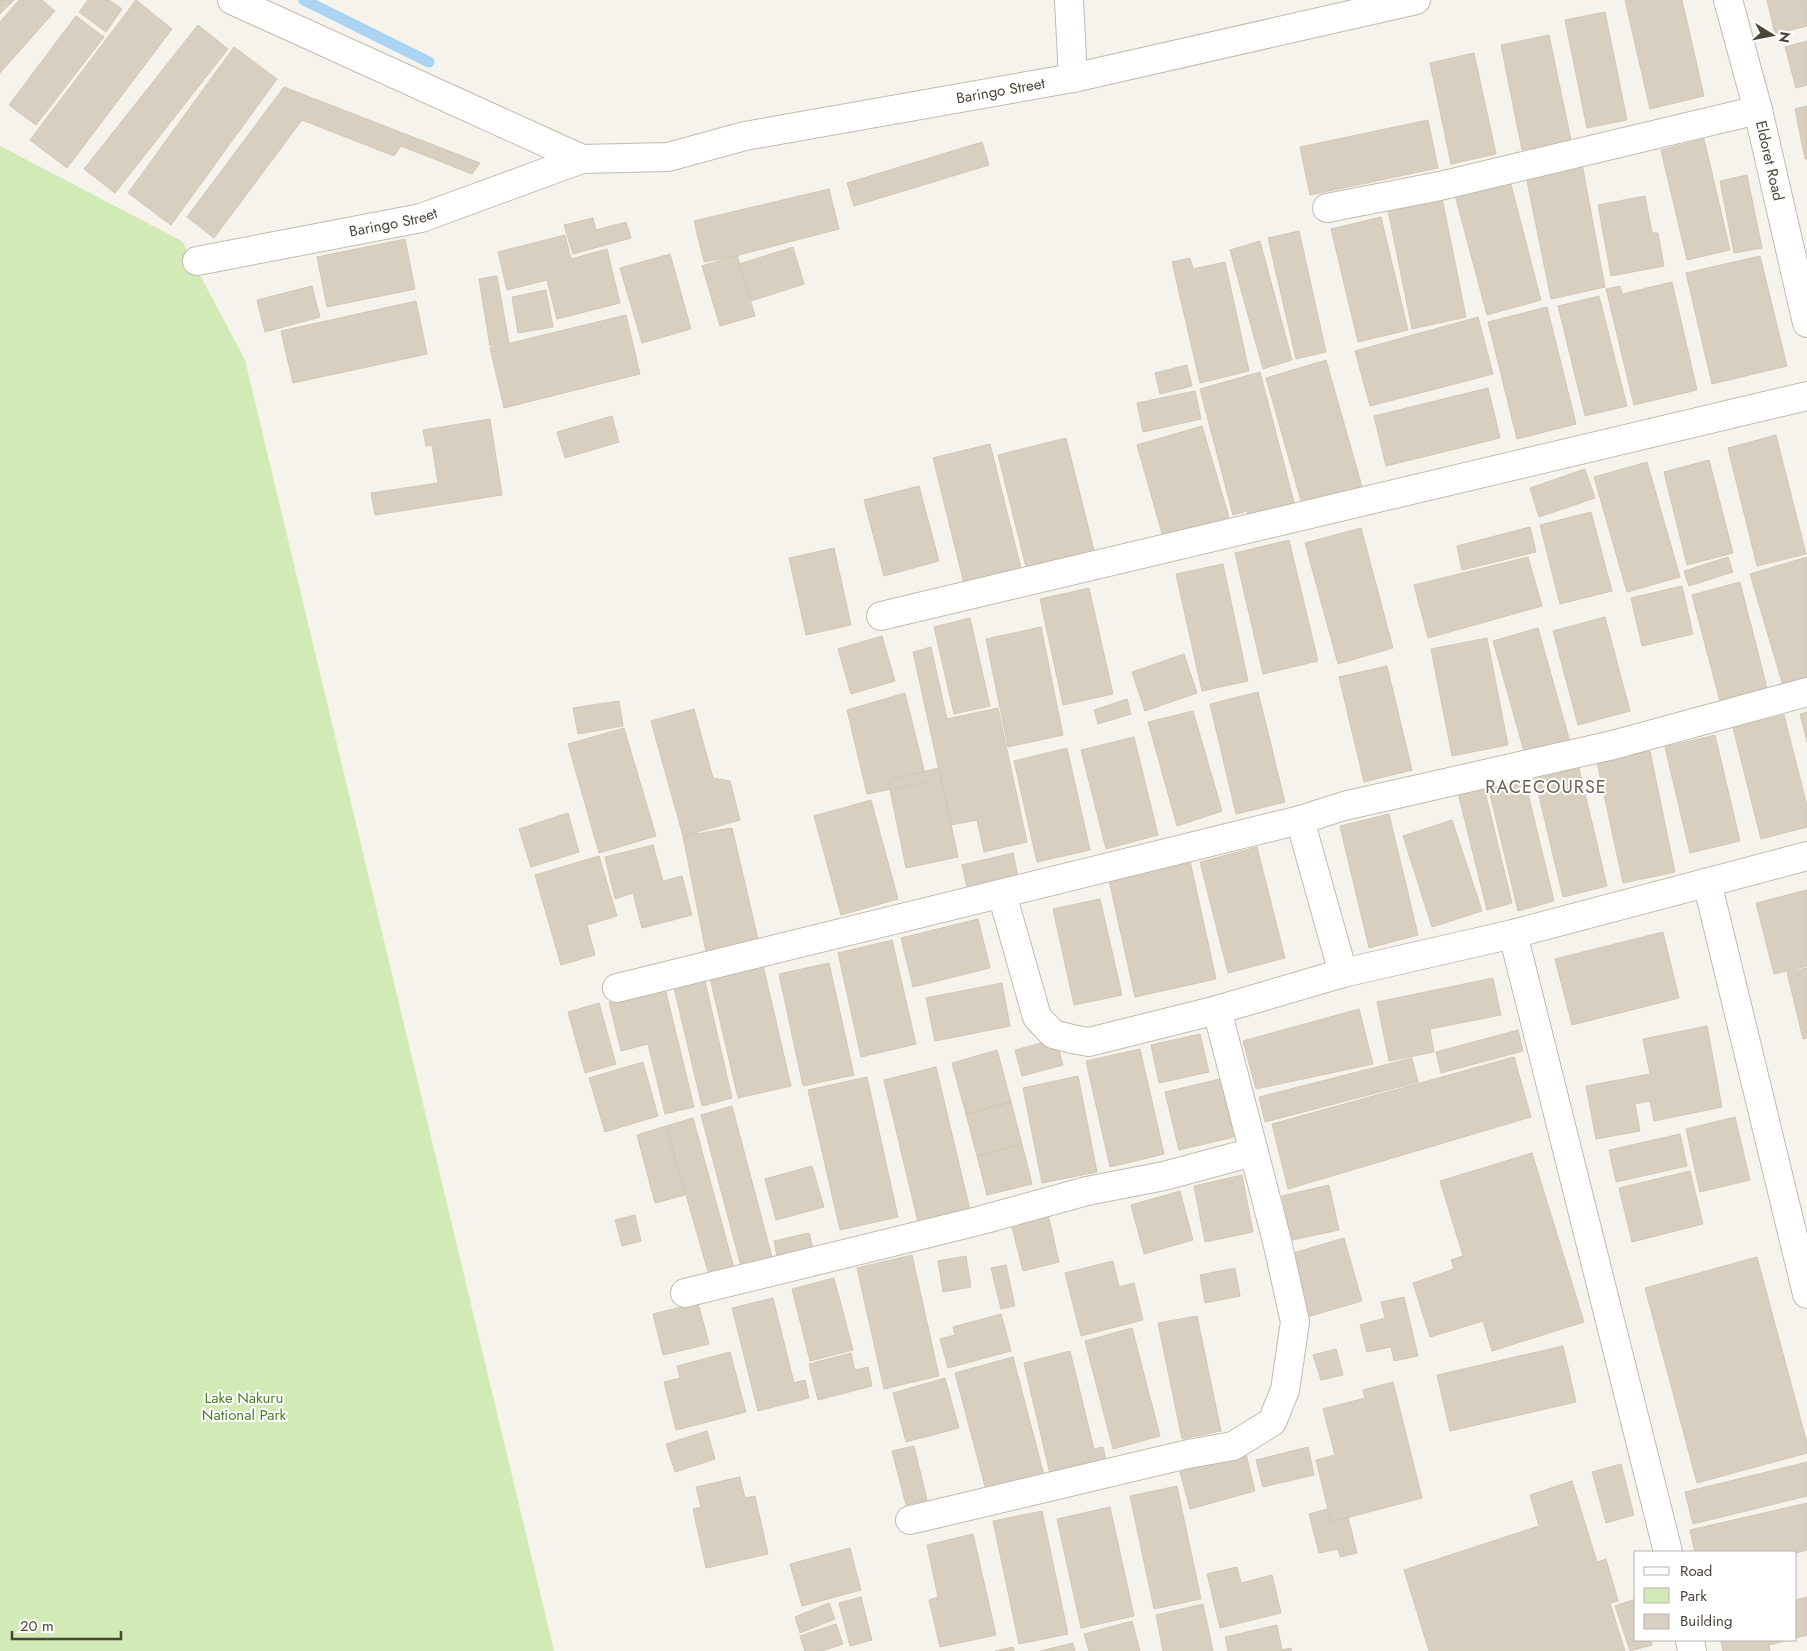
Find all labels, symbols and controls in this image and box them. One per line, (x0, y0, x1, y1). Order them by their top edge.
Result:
north arrow (1747, 10, 1797, 60)
text: N (1774, 30, 1796, 44)
street label: Baringo Street (955, 72, 1047, 109)
street label: Eldoret Road (1750, 118, 1790, 203)
street label: Baringo Street (347, 202, 441, 243)
district label: RACECOURSE (1485, 774, 1607, 800)
park label: Lake Nakuru National Park (202, 1387, 287, 1426)
legend (1634, 1551, 1797, 1641)
text: Road (1680, 1560, 1712, 1582)
text: Park (1680, 1585, 1707, 1607)
scale bar (12, 1608, 121, 1640)
text: Building (1680, 1610, 1732, 1632)
text: 20 m (20, 1615, 54, 1637)

